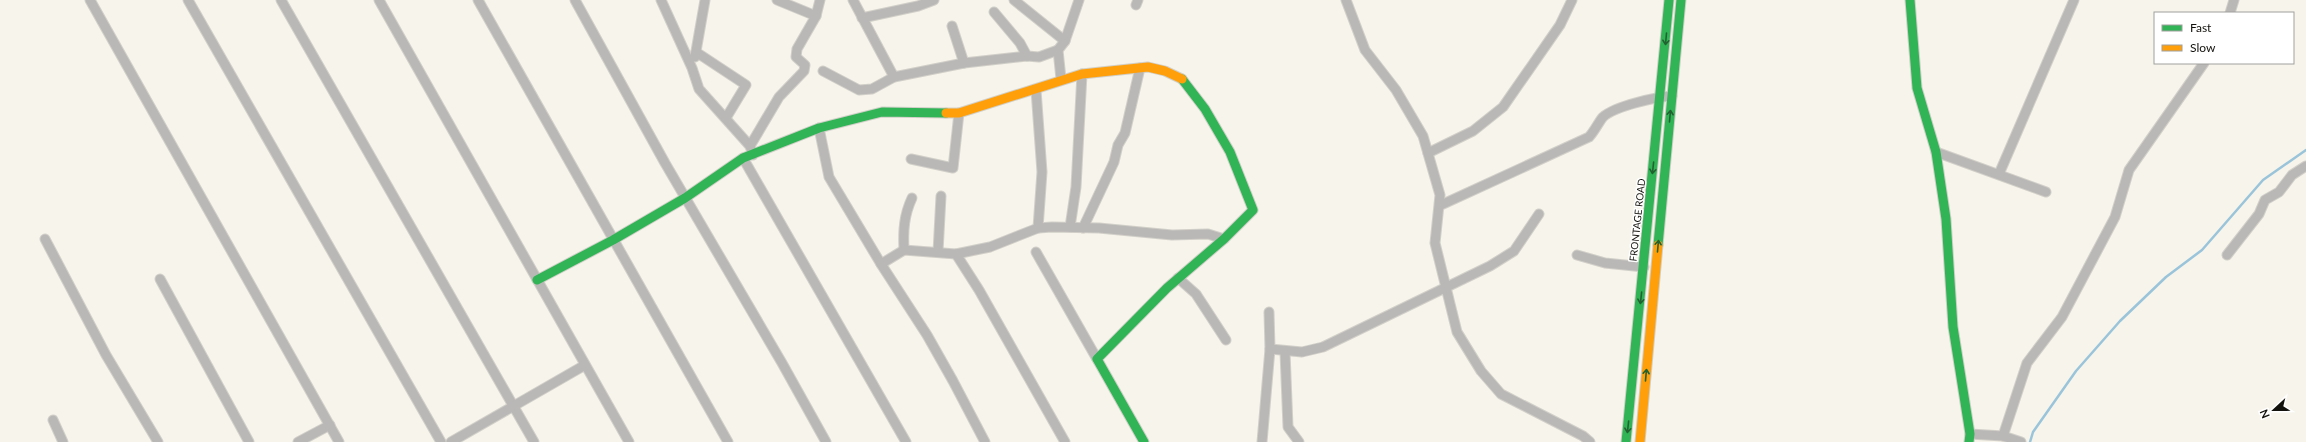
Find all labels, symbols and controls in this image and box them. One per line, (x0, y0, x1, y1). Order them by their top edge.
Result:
legend (2154, 12, 2294, 64)
text: Fast (2190, 20, 2212, 35)
one-way arrow (1662, 32, 1669, 45)
text: Slow (2190, 40, 2216, 55)
one-way arrow (1666, 110, 1674, 123)
one-way arrow (1650, 161, 1657, 174)
street label: FRONTAGE ROAD (1627, 178, 1647, 262)
one-way arrow (1654, 240, 1661, 253)
one-way arrow (1637, 291, 1644, 304)
one-way arrow (1642, 369, 1650, 382)
north arrow (2254, 390, 2294, 430)
text: N (2257, 408, 2272, 420)
one-way arrow (1624, 420, 1631, 433)

